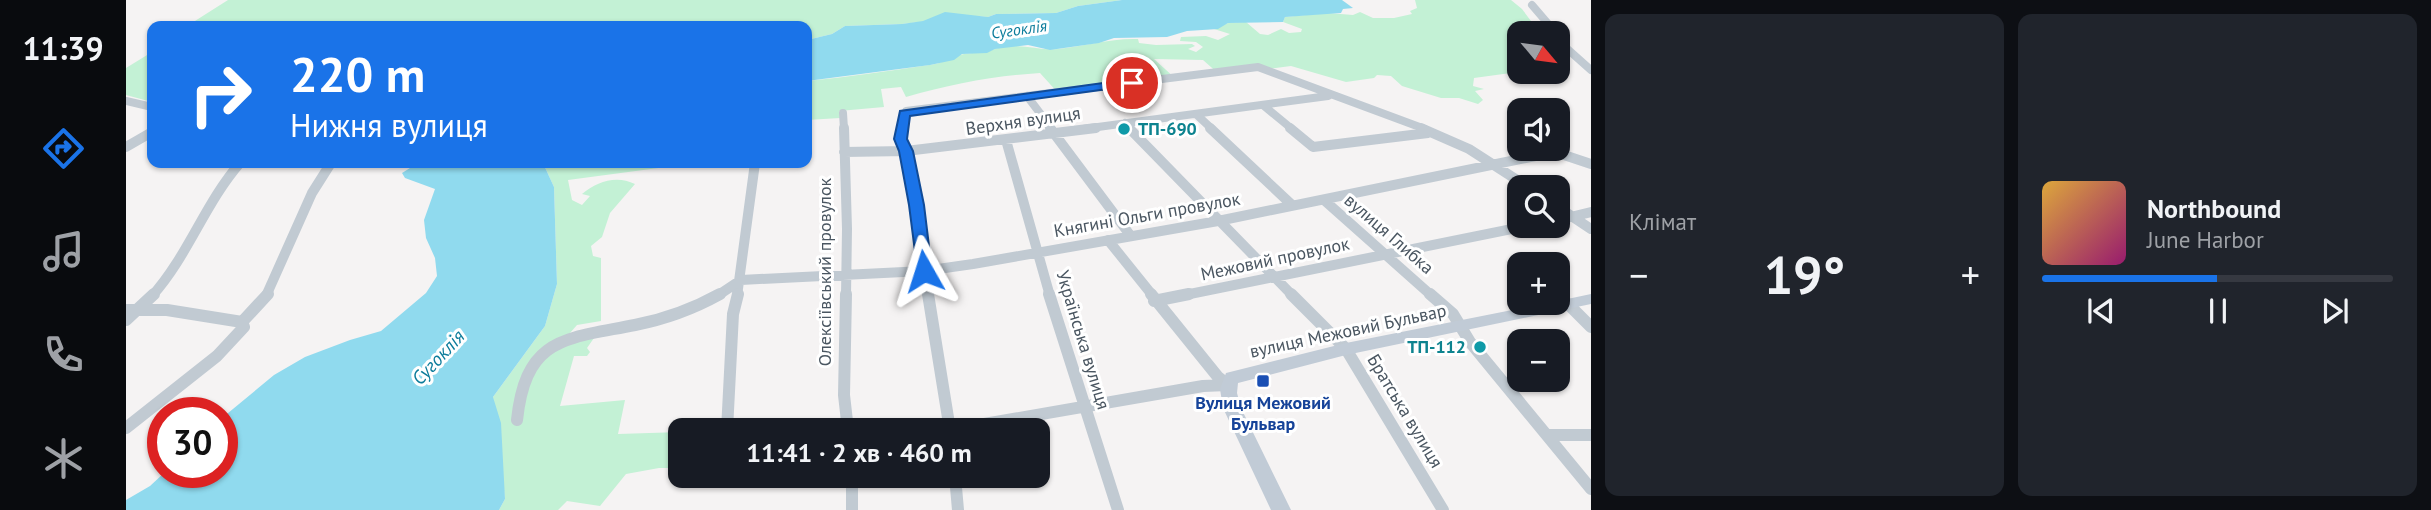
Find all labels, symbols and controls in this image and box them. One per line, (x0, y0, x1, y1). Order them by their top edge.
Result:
water label: Сугоклія (990, 15, 1049, 43)
north arrow (1507, 21, 1570, 84)
map controls (1507, 21, 1570, 392)
text: 11:39 (22, 27, 104, 69)
text: 220 m (290, 42, 425, 106)
icon: right (175, 49, 266, 140)
pin (1102, 53, 1162, 113)
icon: arrive (1113, 64, 1151, 102)
button: sound (1507, 98, 1570, 161)
street label: Верхня вулиця (964, 101, 1082, 140)
text: Нижня вулиця (290, 104, 488, 146)
place label: ТП-690 (1138, 117, 1197, 140)
marker: ТП-690 (1116, 121, 1132, 137)
icon: directions (39, 124, 88, 173)
button: search (1507, 175, 1570, 238)
street label: Олексіївський провулок (813, 177, 836, 366)
street label: Княгині Ольги провулок (1052, 187, 1242, 242)
street label: вулиця Глибка (1340, 188, 1439, 279)
text: Northbound (2147, 192, 2281, 225)
text: Клімат (1629, 207, 1696, 236)
text: June Harbor (2147, 225, 2264, 254)
icon: music (39, 227, 88, 276)
street label: Межовий провулок (1198, 231, 1352, 286)
position arrow (887, 234, 961, 308)
text: 19° (1764, 241, 1845, 308)
text: − (1629, 250, 1648, 299)
text: + (1961, 250, 1980, 299)
button: + (1507, 252, 1570, 315)
street label: Українська вулиця (1051, 268, 1116, 412)
icon: previous (2082, 292, 2120, 330)
icon: pause (2199, 292, 2237, 330)
icon: next (2316, 292, 2354, 330)
street label: вулиця Межовий Бульвар (1247, 298, 1448, 363)
water label: Сугоклія (406, 324, 470, 390)
button: − (1507, 329, 1570, 392)
icon: phone (39, 330, 88, 379)
place label: ТП-112 (1407, 335, 1466, 358)
marker: ТП-112 (1472, 339, 1488, 355)
street label: Братська вулиця (1362, 350, 1448, 472)
marker: Вулиця Межовий Бульвар (1255, 373, 1271, 389)
place label: Вулиця Межовий Бульвар (1195, 391, 1331, 435)
speed limit sign: 30 (147, 397, 238, 488)
icon: climate (39, 434, 88, 483)
text: 11:41 · 2 хв · 460 m (746, 436, 972, 469)

